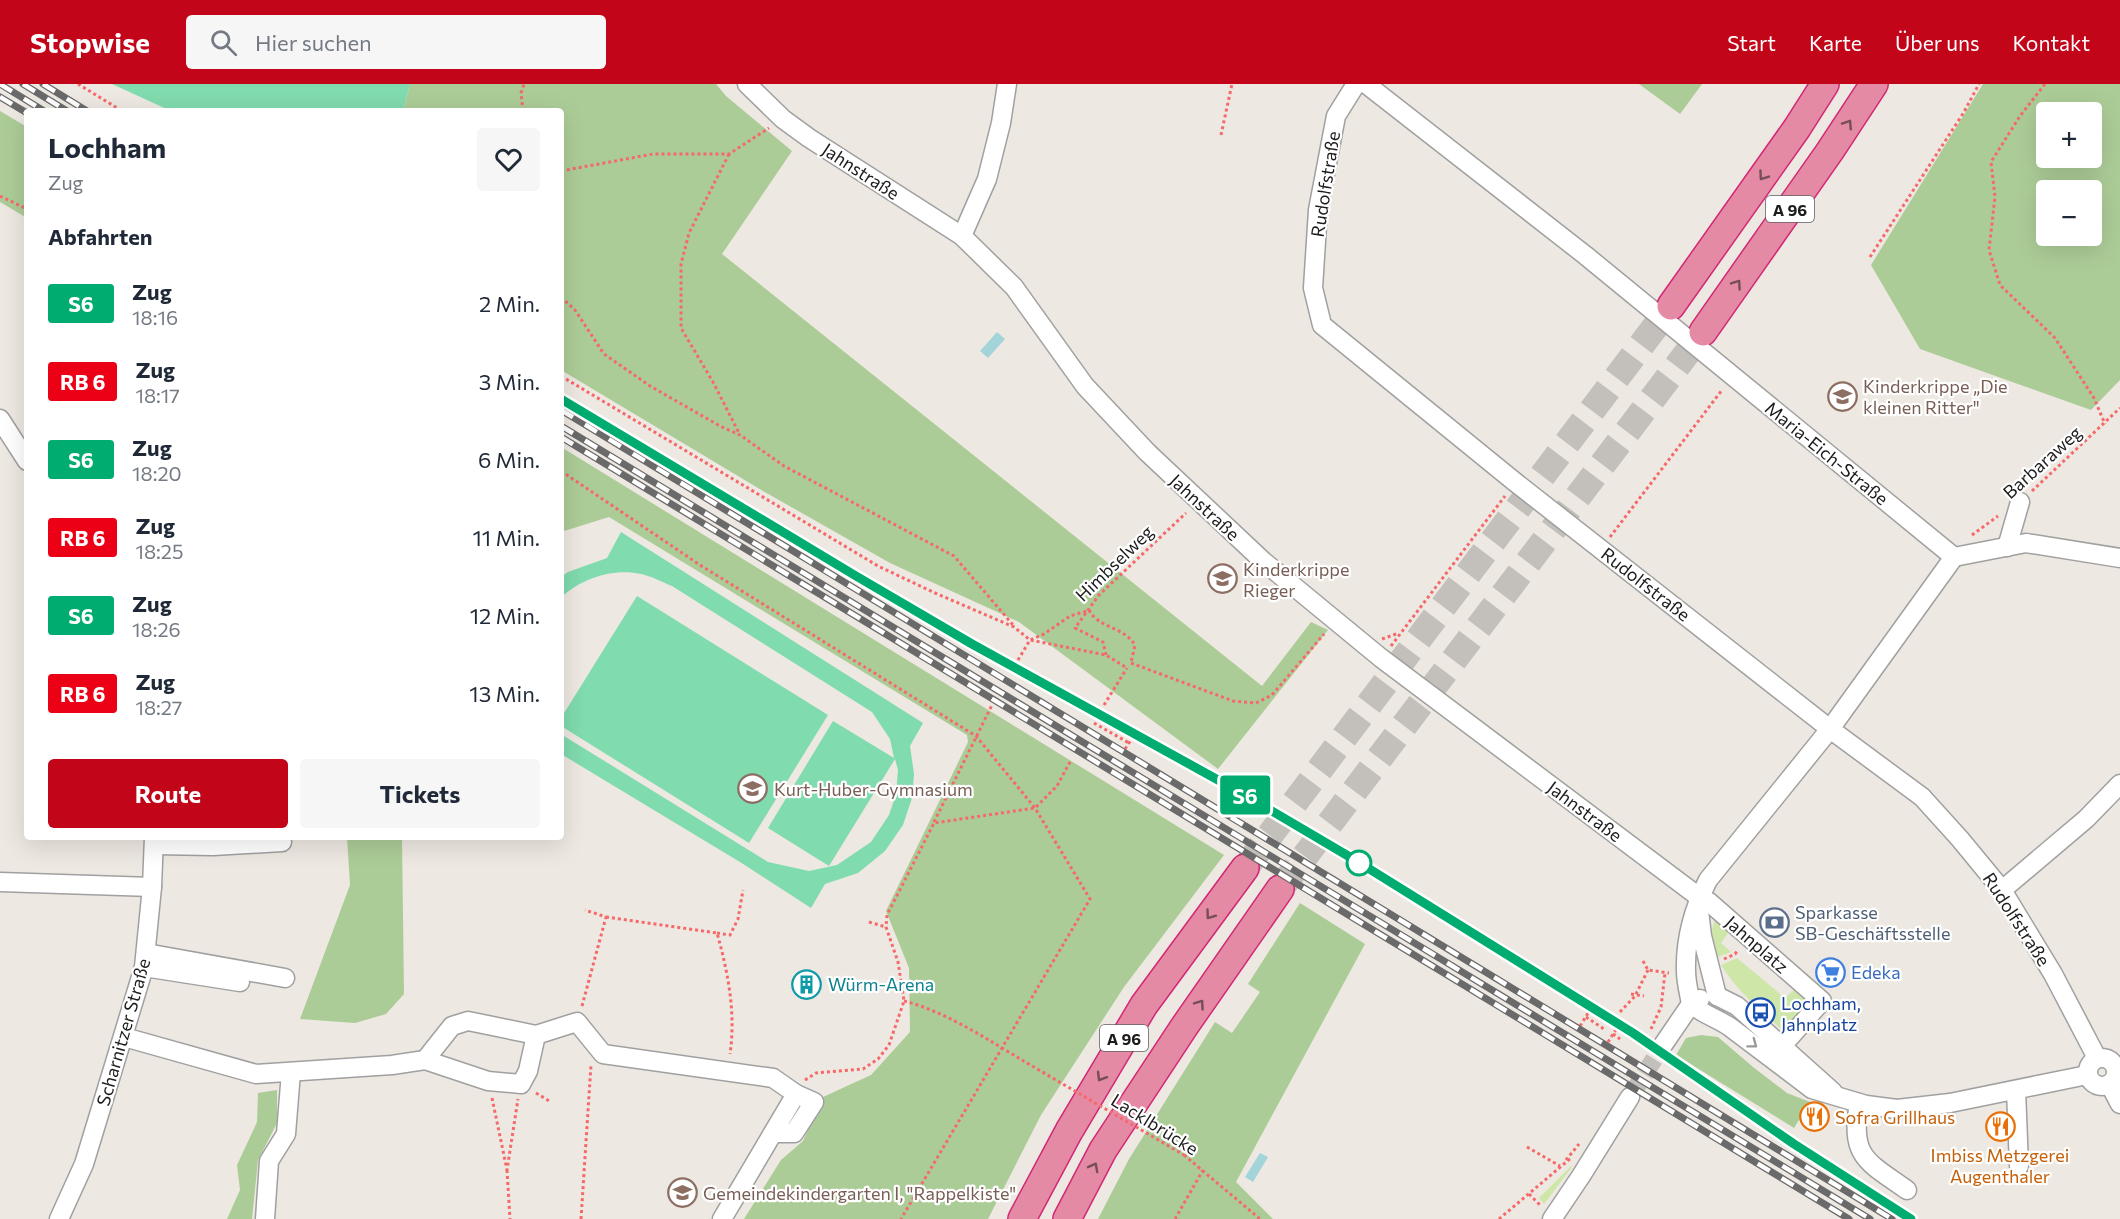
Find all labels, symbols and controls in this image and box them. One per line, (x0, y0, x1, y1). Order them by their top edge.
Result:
search box (186, 15, 606, 69)
text: Stopwise (30, 25, 150, 59)
icon: search (207, 26, 240, 59)
text: Hier suchen (255, 29, 372, 56)
text: Start (1727, 30, 1776, 55)
text: Karte (1809, 30, 1862, 55)
text: Über uns (1895, 30, 1979, 55)
text: Kontakt (2012, 30, 2090, 55)
map controls (2036, 102, 2102, 246)
button: + (2036, 102, 2102, 168)
one-way arrow (1841, 120, 1852, 131)
button: heart (477, 128, 540, 191)
street label: Rudolfstraße (1306, 129, 1344, 239)
text: Lochham (48, 130, 166, 164)
street label: Jahnstraße (818, 138, 904, 204)
one-way arrow (1760, 169, 1771, 180)
text: Zug (48, 170, 83, 194)
button: − (2036, 180, 2102, 246)
road number: A 96 (1766, 196, 1814, 222)
text: Abfahrten (48, 223, 152, 250)
text: Zug (132, 278, 172, 305)
one-way arrow (1730, 280, 1741, 291)
text: 2 Min. (479, 290, 540, 317)
text: S6 (68, 291, 94, 316)
text: 18:16 (132, 305, 178, 329)
text: Zug (135, 356, 175, 383)
text: 3 Min. (479, 368, 540, 395)
text: RB 6 (60, 369, 105, 394)
place label: Kinderkrippe „Die kleinen Ritter" (1863, 375, 2008, 418)
school or university icon: Kinderkrippe „Die kleinen Ritter" (1826, 380, 1858, 412)
text: 18:17 (135, 383, 180, 407)
street label: Maria-Eich-Straße (1761, 397, 1893, 509)
street label: Barbaraweg (1998, 421, 2086, 503)
text: Zug (132, 434, 172, 461)
text: 6 Min. (478, 446, 540, 473)
text: S6 (68, 447, 94, 472)
text: 18:20 (132, 461, 182, 485)
street label: Jahnstraße (1165, 469, 1245, 545)
text: Zug (135, 512, 175, 539)
street label: Himbselweg (1070, 520, 1158, 606)
text: 11 Min. (472, 524, 540, 551)
text: RB 6 (60, 525, 105, 550)
text: 18:25 (135, 539, 183, 563)
street label: Rudolfstraße (1597, 542, 1695, 626)
place label: Kinderkrippe Rieger (1243, 558, 1349, 601)
school or university icon: Kinderkrippe Rieger (1206, 563, 1238, 595)
text: Zug (132, 590, 172, 617)
text: 12 Min. (470, 602, 540, 629)
text: S6 (68, 603, 94, 628)
text: 18:26 (132, 617, 181, 641)
text: Zug (135, 668, 175, 695)
text: 13 Min. (469, 680, 540, 707)
text: RB 6 (60, 681, 105, 706)
text: 18:27 (135, 695, 182, 719)
button: Route (48, 759, 288, 828)
button: Tickets (300, 759, 540, 828)
school or university icon: Kurt-Huber-Gymnasium (737, 773, 769, 805)
line badge: S6 (1218, 776, 1272, 814)
street label: Jahnstraße (1543, 776, 1627, 846)
place label: Kurt-Huber-Gymnasium (774, 778, 973, 800)
text: S6 (1232, 783, 1258, 808)
unlabelled marker (1346, 850, 1372, 876)
street label: Rudolfstraße (1979, 868, 2055, 970)
place label: Sparkasse SB-Geschäftsstelle (1795, 901, 1950, 944)
bank icon: Sparkasse SB-Geschäftsstelle (1758, 906, 1790, 938)
one-way arrow (1206, 909, 1217, 920)
street label: Jahnplatz (1721, 911, 1793, 977)
street label: Scharnitzer Straße (91, 956, 155, 1108)
supermarket icon: Edeka (1814, 956, 1846, 988)
place label: Edeka (1851, 961, 1901, 983)
building icon: Würm-Arena (791, 968, 823, 1000)
place label: Würm-Arena (828, 973, 934, 995)
place label: Lochham, Jahnplatz (1781, 992, 1861, 1035)
bus stop icon: Lochham, Jahnplatz (1744, 997, 1776, 1029)
one-way arrow (1193, 999, 1204, 1010)
road number: A 96 (1100, 1025, 1148, 1051)
one-way arrow (1747, 1037, 1758, 1048)
one-way arrow (1097, 1070, 1108, 1081)
street label: Lacklbrücke (1107, 1089, 1203, 1159)
restaurant icon: Sofra Grillhaus (1798, 1101, 1830, 1133)
place label: Sofra Grillhaus (1835, 1106, 1955, 1128)
restaurant icon: Imbiss Metzgerei Augenthaler (1984, 1110, 2016, 1142)
place label: Imbiss Metzgerei Augenthaler (1931, 1144, 2069, 1187)
one-way arrow (1087, 1163, 1098, 1174)
school or university icon: Gemeindekindergarten I, "Rappelkiste" (666, 1177, 698, 1209)
place label: Gemeindekindergarten I, "Rappelkiste" (703, 1182, 1016, 1204)

